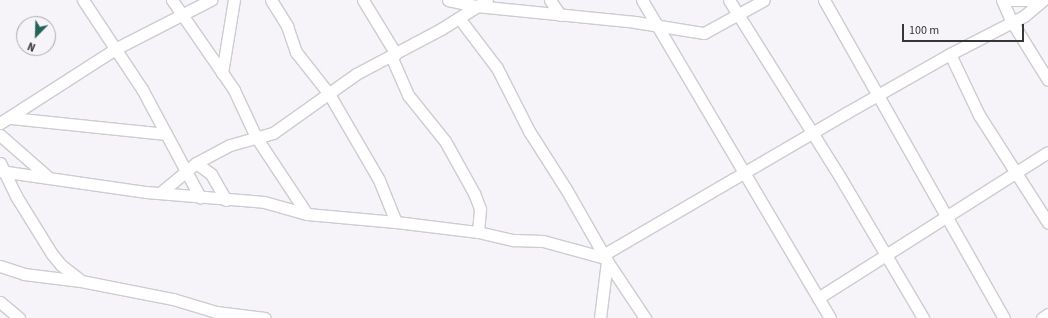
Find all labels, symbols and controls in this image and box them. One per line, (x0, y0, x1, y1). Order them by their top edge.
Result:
north arrow (16, 16, 56, 56)
scale bar (904, 16, 1026, 42)
text: 100 m (909, 22, 939, 39)
text: N (25, 38, 38, 55)

